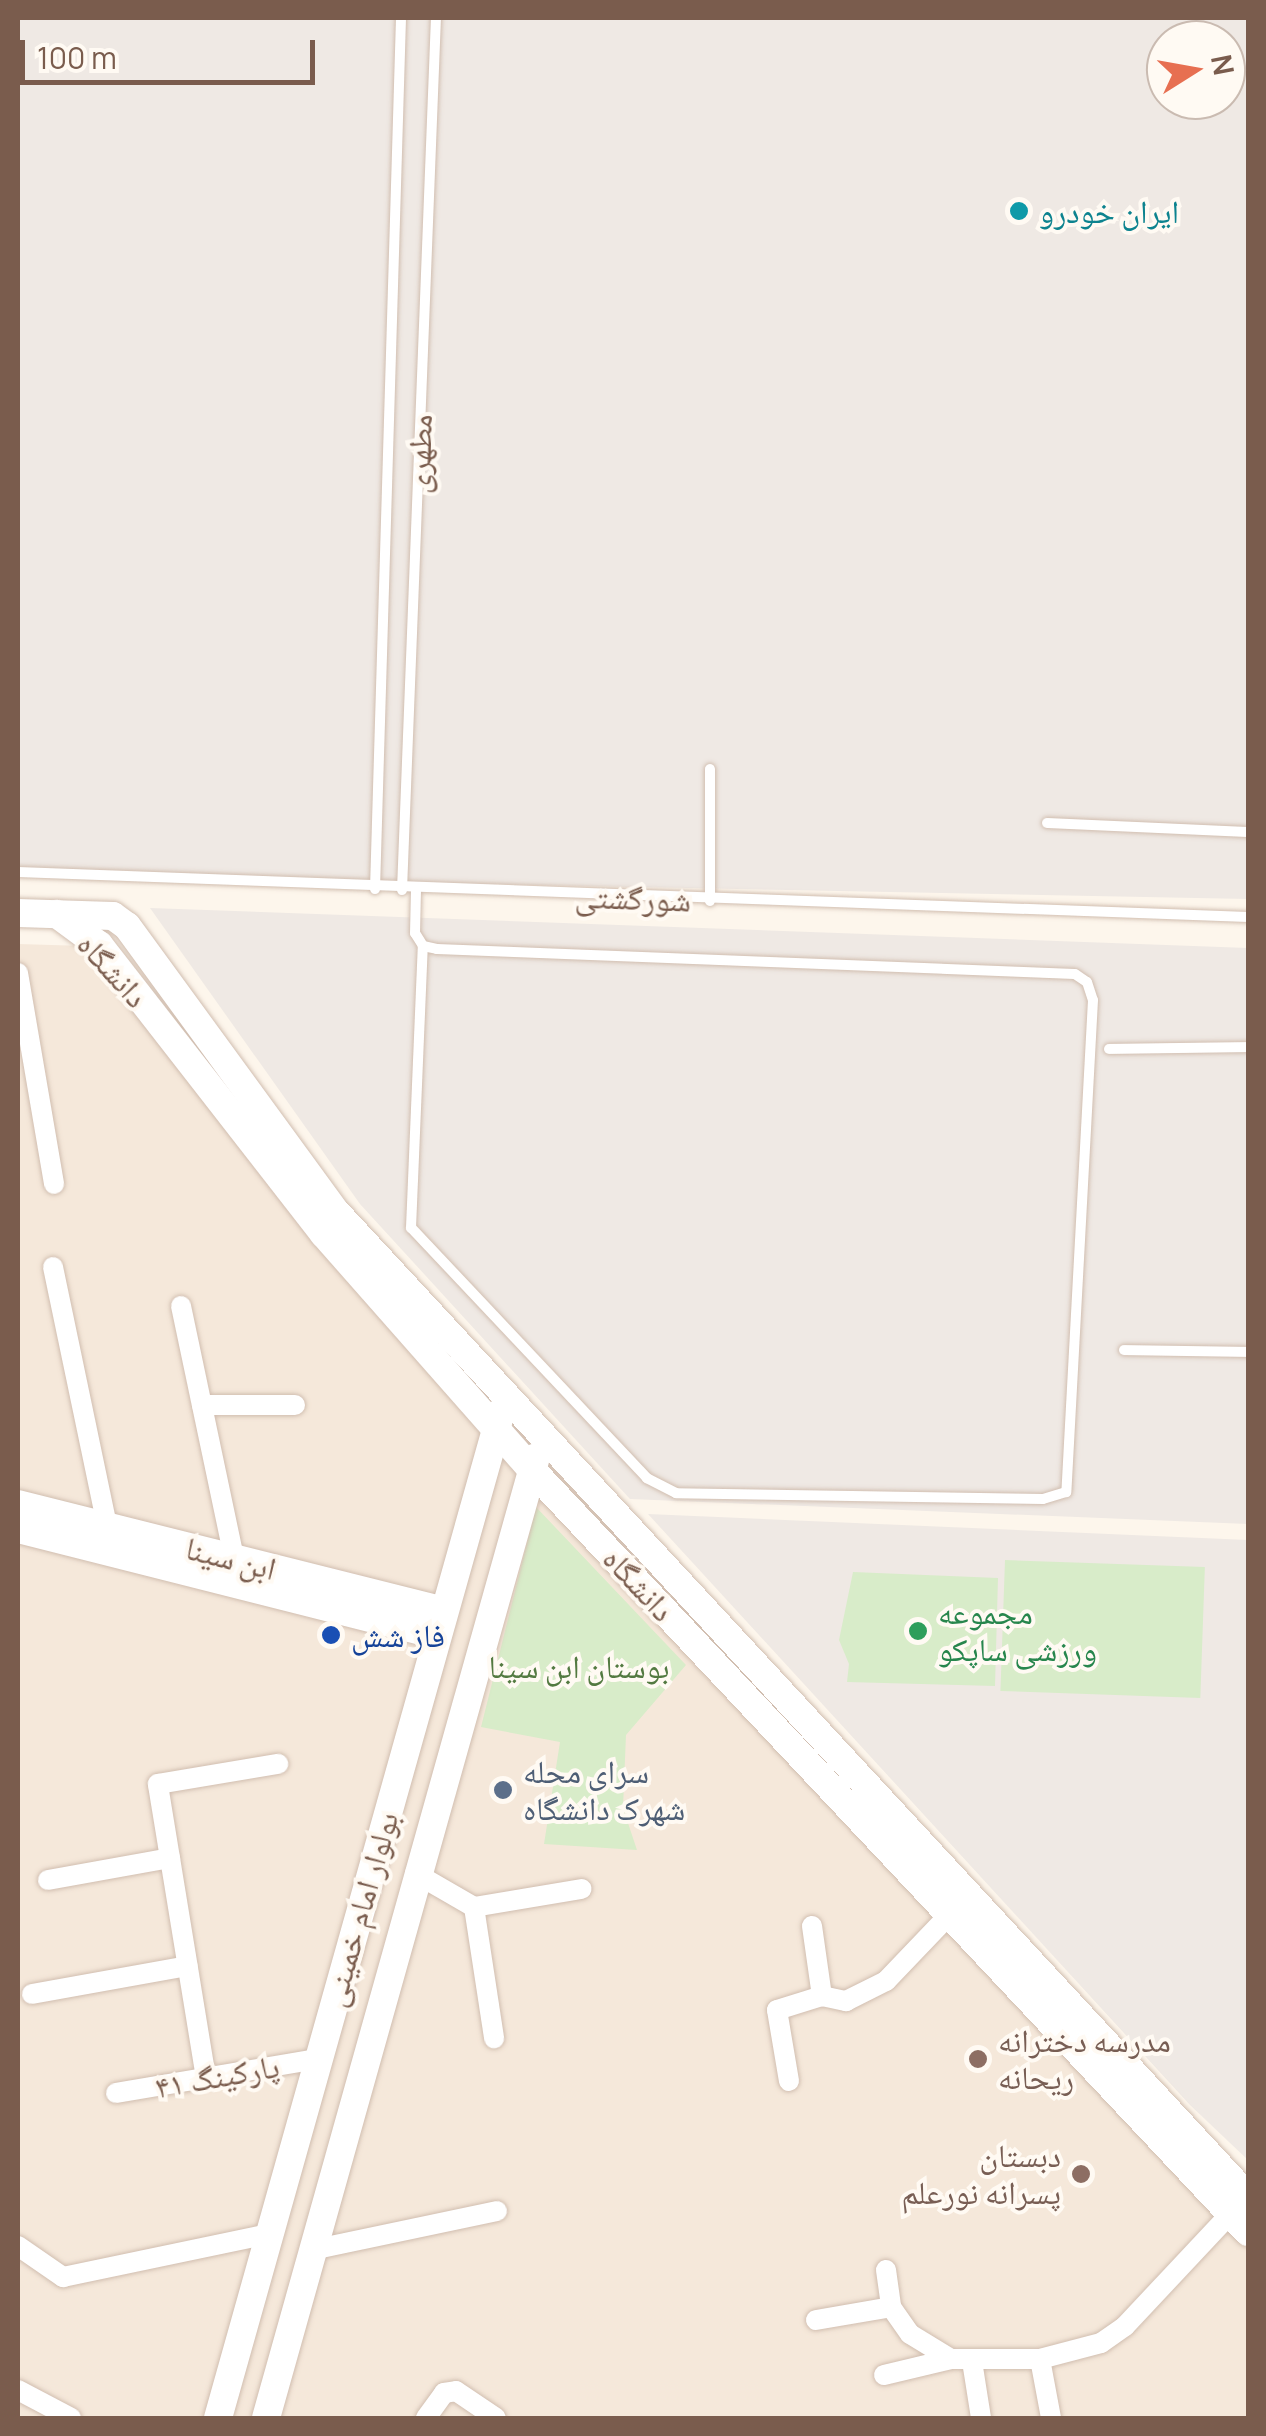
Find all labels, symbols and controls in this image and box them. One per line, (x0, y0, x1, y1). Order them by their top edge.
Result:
scale bar (25, 20, 320, 82)
north arrow (1146, 20, 1246, 120)
text: 100 m (37, 37, 117, 78)
text: N (1203, 51, 1244, 78)
place label: ایران خودرو (1039, 192, 1179, 230)
marker: ایران خودرو (1008, 200, 1030, 222)
street label: مطهری (398, 414, 440, 494)
street label: شورگشتی (574, 877, 692, 919)
street label: دانشگاه (70, 925, 156, 1015)
street label: ابن سینا (182, 1528, 280, 1588)
street label: دانشگاه (595, 1539, 683, 1629)
place label: مجموعه ورزشی ساپکو (938, 1594, 1097, 1669)
place label: فاز شش (351, 1616, 445, 1654)
marker: مجموعه ورزشی ساپکو (907, 1620, 929, 1642)
marker: فاز شش (320, 1624, 342, 1646)
park label: بوستان ابن سینا (488, 1647, 670, 1685)
place label: سرای محله شهرک دانشگاه (523, 1753, 685, 1828)
marker: سرای محله شهرک دانشگاه (492, 1779, 514, 1801)
street label: بولوار امام خمینی (314, 1807, 406, 2011)
place label: مدرسه دخترانه ریحانه (998, 2022, 1171, 2097)
street label: پارکینگ ۴۱ (152, 2046, 282, 2106)
marker: مدرسه دخترانه ریحانه (967, 2048, 989, 2070)
place label: دبستان پسرانه نورعلم (902, 2137, 1061, 2212)
marker: دبستان پسرانه نورعلم (1070, 2163, 1092, 2185)

